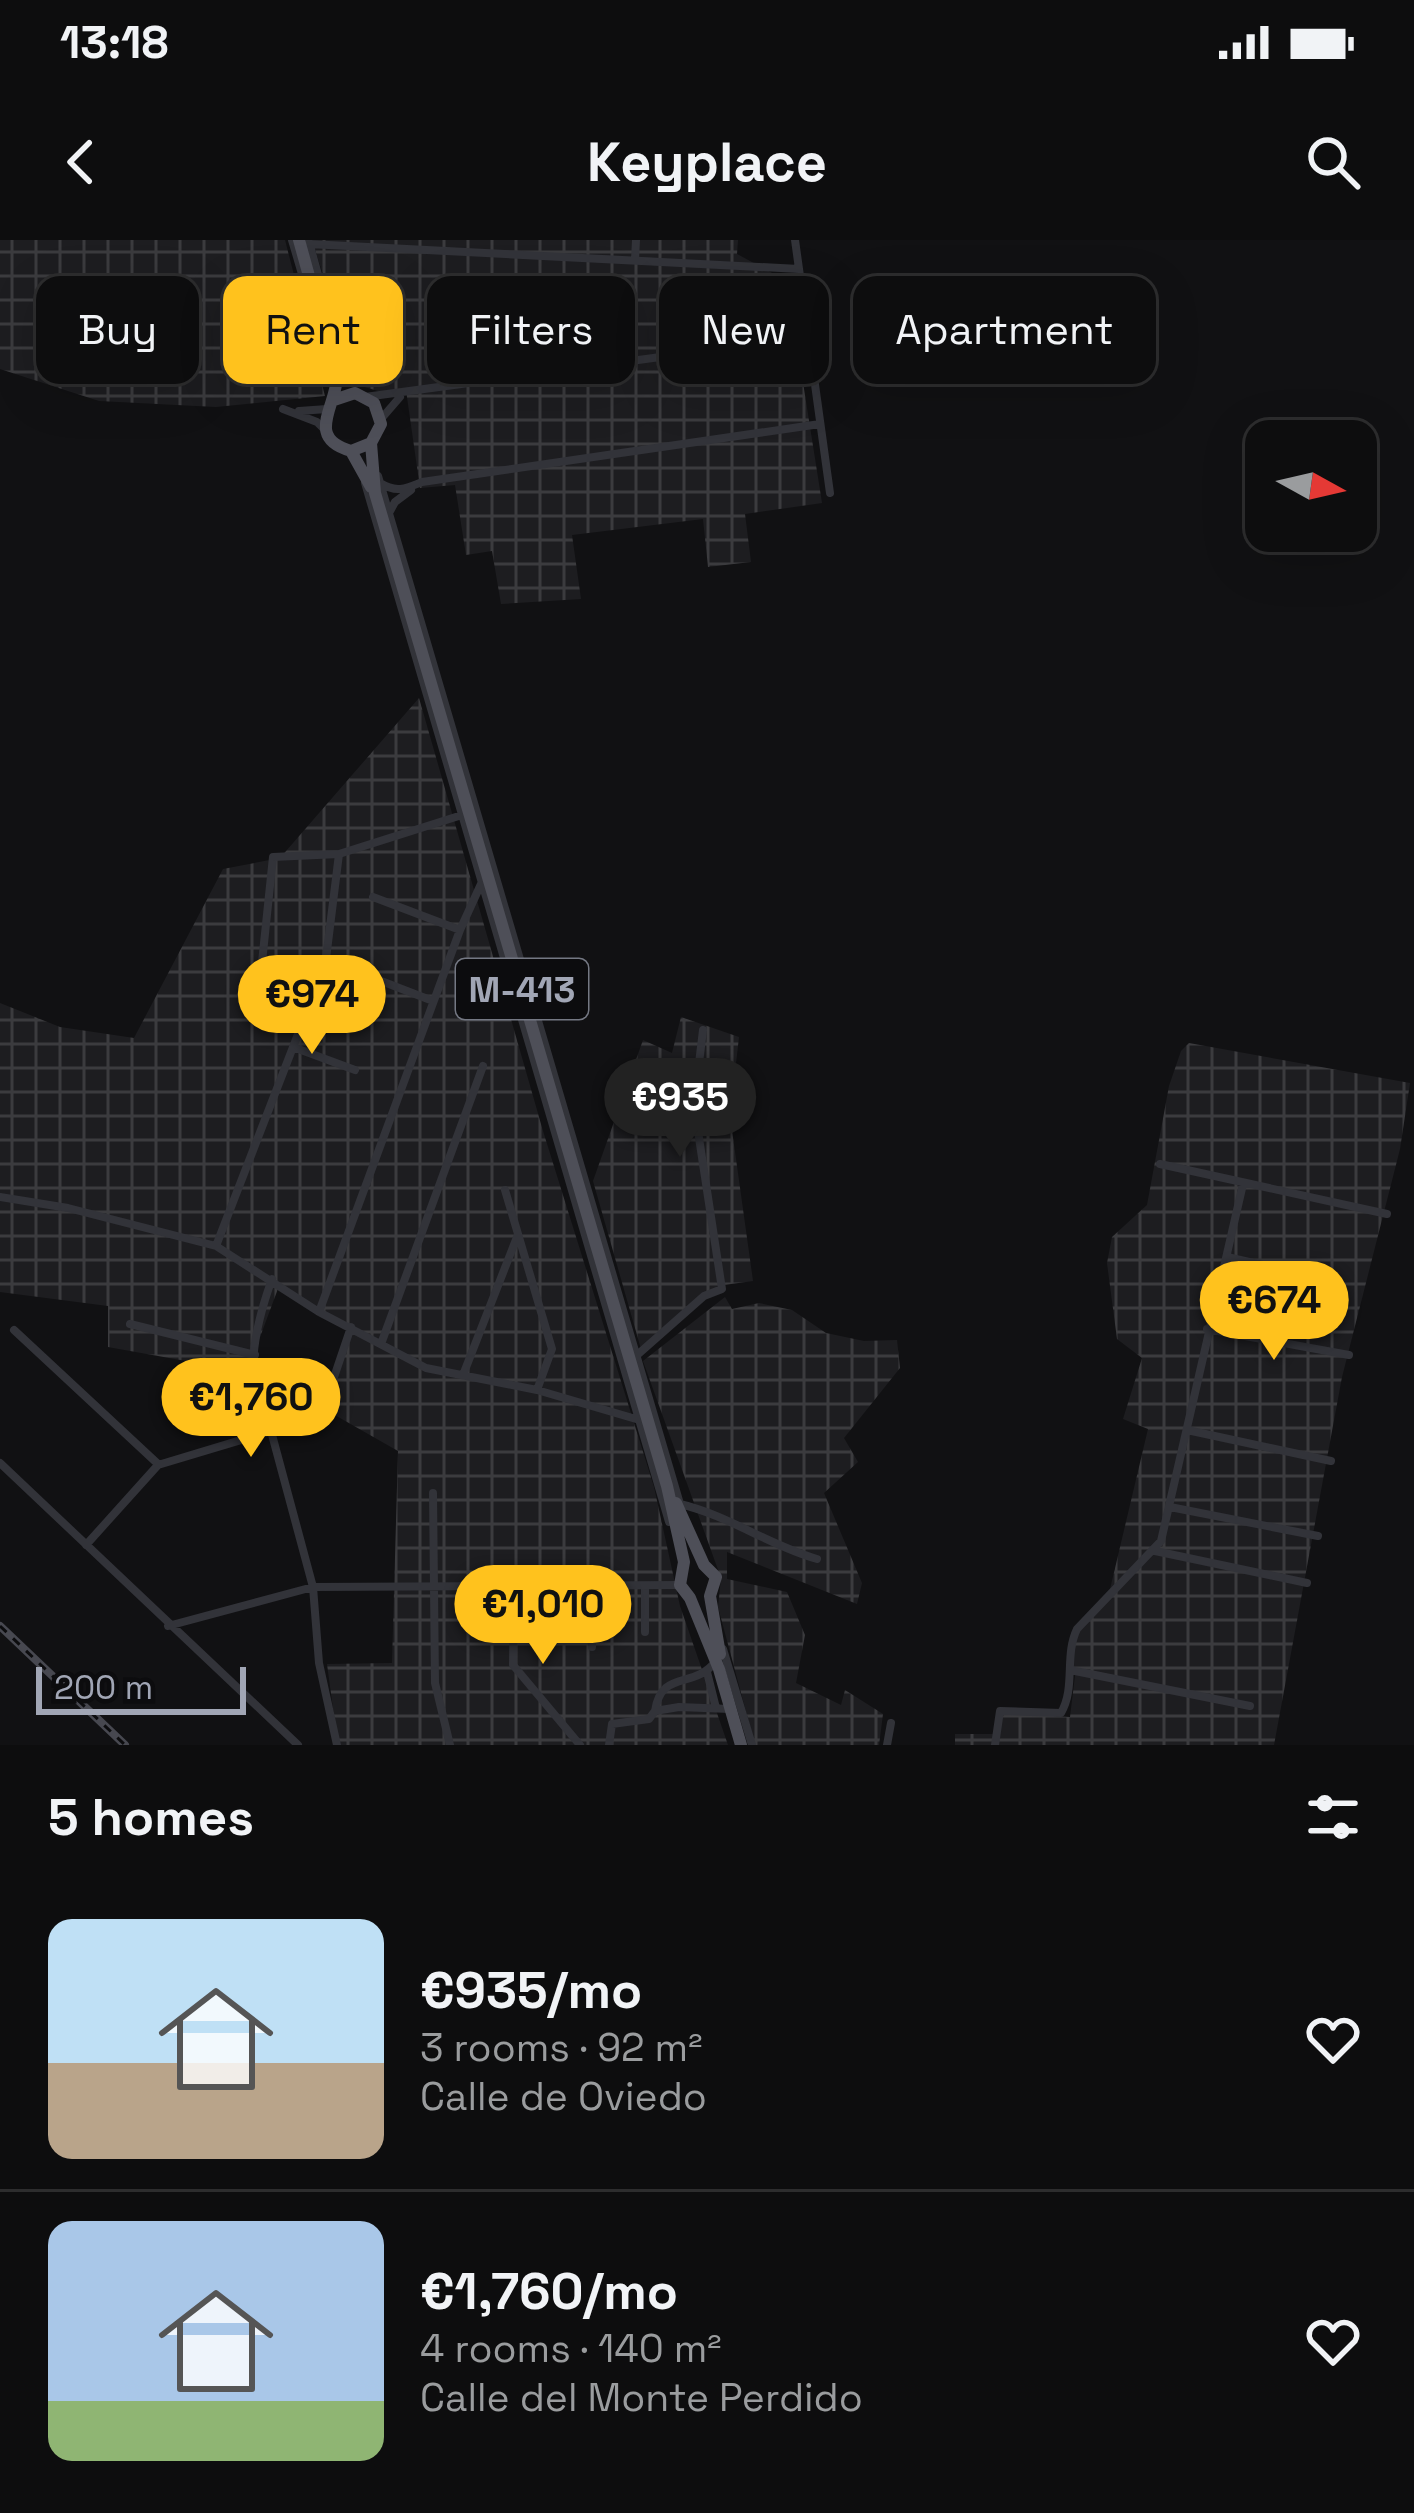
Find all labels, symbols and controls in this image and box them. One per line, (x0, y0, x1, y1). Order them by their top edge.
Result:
text: 13:18 (60, 14, 168, 71)
text: Keyplace (587, 128, 827, 197)
icon: back (48, 129, 114, 195)
icon: search (1300, 129, 1366, 195)
chip: Buy (36, 276, 199, 384)
chip: Rent (223, 276, 403, 384)
chip: Filters (427, 276, 635, 384)
chip: New (659, 276, 829, 384)
chip: Apartment (853, 276, 1156, 384)
north arrow (1245, 420, 1377, 552)
map controls (1245, 420, 1377, 552)
pin: €974 (241, 955, 383, 1057)
road number: M-413 (456, 959, 588, 1019)
text: €974 (265, 969, 359, 1018)
pin: €935 (609, 1058, 751, 1160)
text: €935 (631, 1072, 729, 1121)
pin: €674 (1203, 1261, 1345, 1363)
text: €674 (1227, 1275, 1321, 1324)
pin: €1,760 (153, 1358, 349, 1460)
text: €1,760 (188, 1372, 314, 1421)
pin: €1,010 (445, 1565, 641, 1667)
text: €1,010 (481, 1579, 605, 1628)
scale bar (36, 1661, 246, 1714)
text: 200 m (54, 1667, 153, 1709)
icon: filters (1300, 1784, 1366, 1850)
text: 5 homes (48, 1785, 254, 1850)
text: €935/mo (420, 1958, 642, 2023)
icon: home (144, 1967, 288, 2111)
icon: heart (1300, 2006, 1366, 2072)
text: 3 rooms · 92 m² (420, 2023, 702, 2072)
text: Calle de Oviedo (420, 2072, 707, 2121)
text: €1,760/mo (420, 2259, 678, 2324)
icon: home (144, 2269, 288, 2413)
icon: heart (1300, 2308, 1366, 2374)
text: 4 rooms · 140 m² (420, 2324, 722, 2373)
text: Calle del Monte Perdido (420, 2373, 863, 2422)

